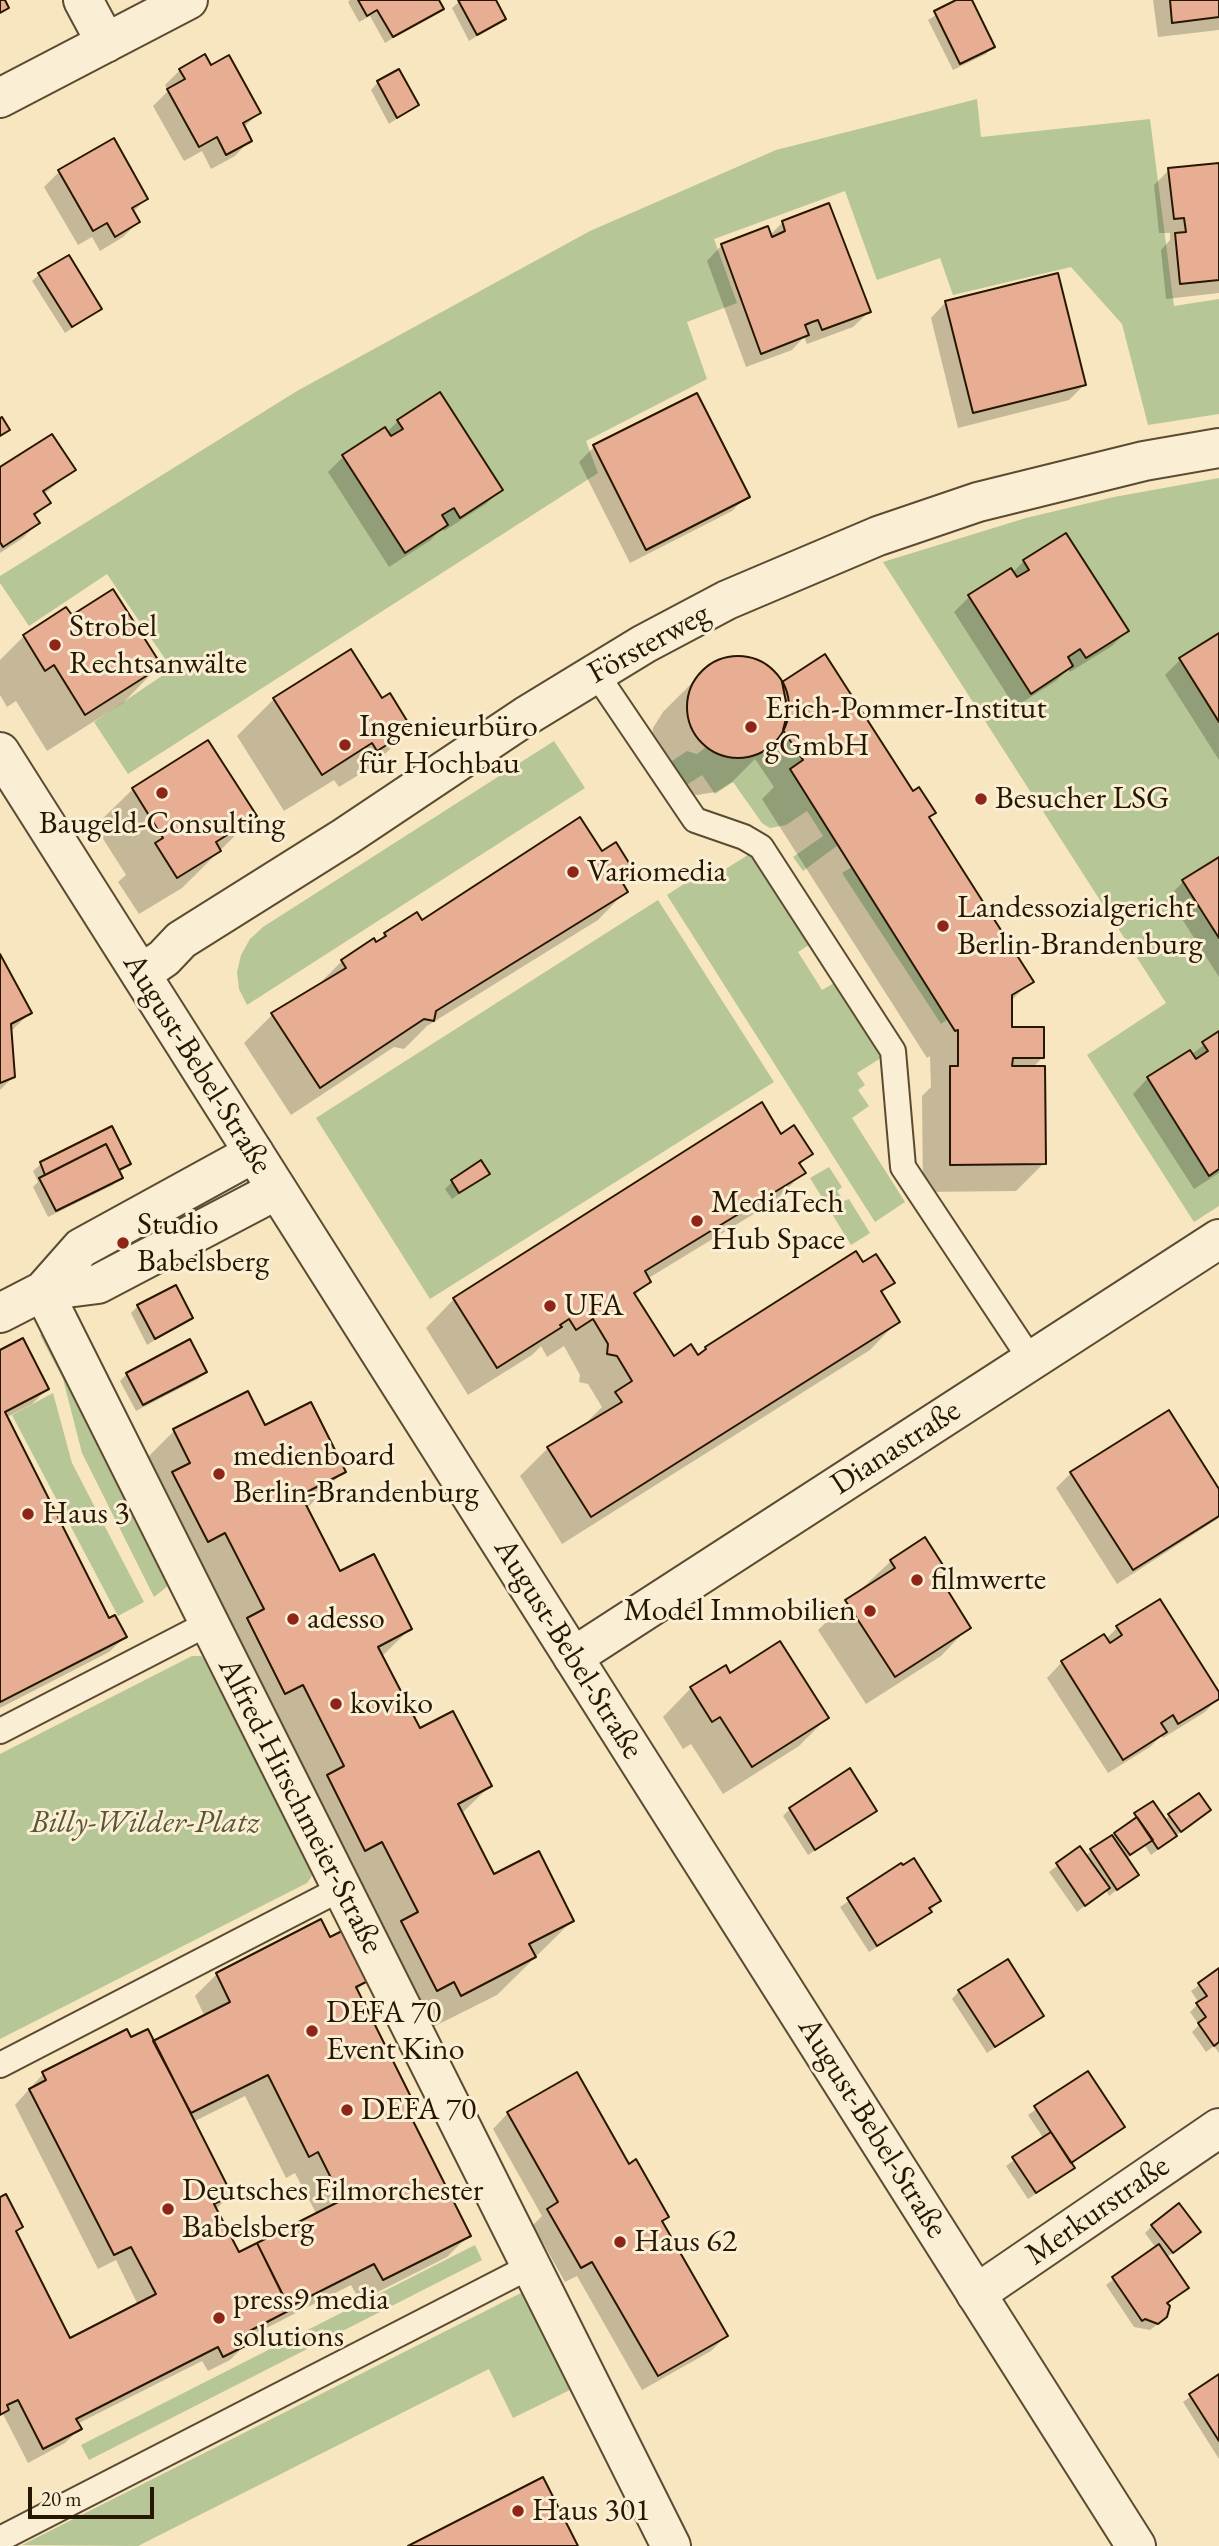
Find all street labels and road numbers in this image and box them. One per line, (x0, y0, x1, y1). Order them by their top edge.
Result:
street label: Försterweg (582, 595, 716, 693)
street label: August-Bebel-Straße (114, 947, 280, 1181)
street label: Dianastraße (824, 1392, 968, 1504)
street label: August-Bebel-Straße (485, 1532, 651, 1766)
street label: Alfred-Hirschmeier-Straße (209, 1652, 391, 1960)
street label: August-Bebel-Straße (789, 2011, 955, 2245)
street label: Merkurstraße (1019, 2148, 1177, 2274)

